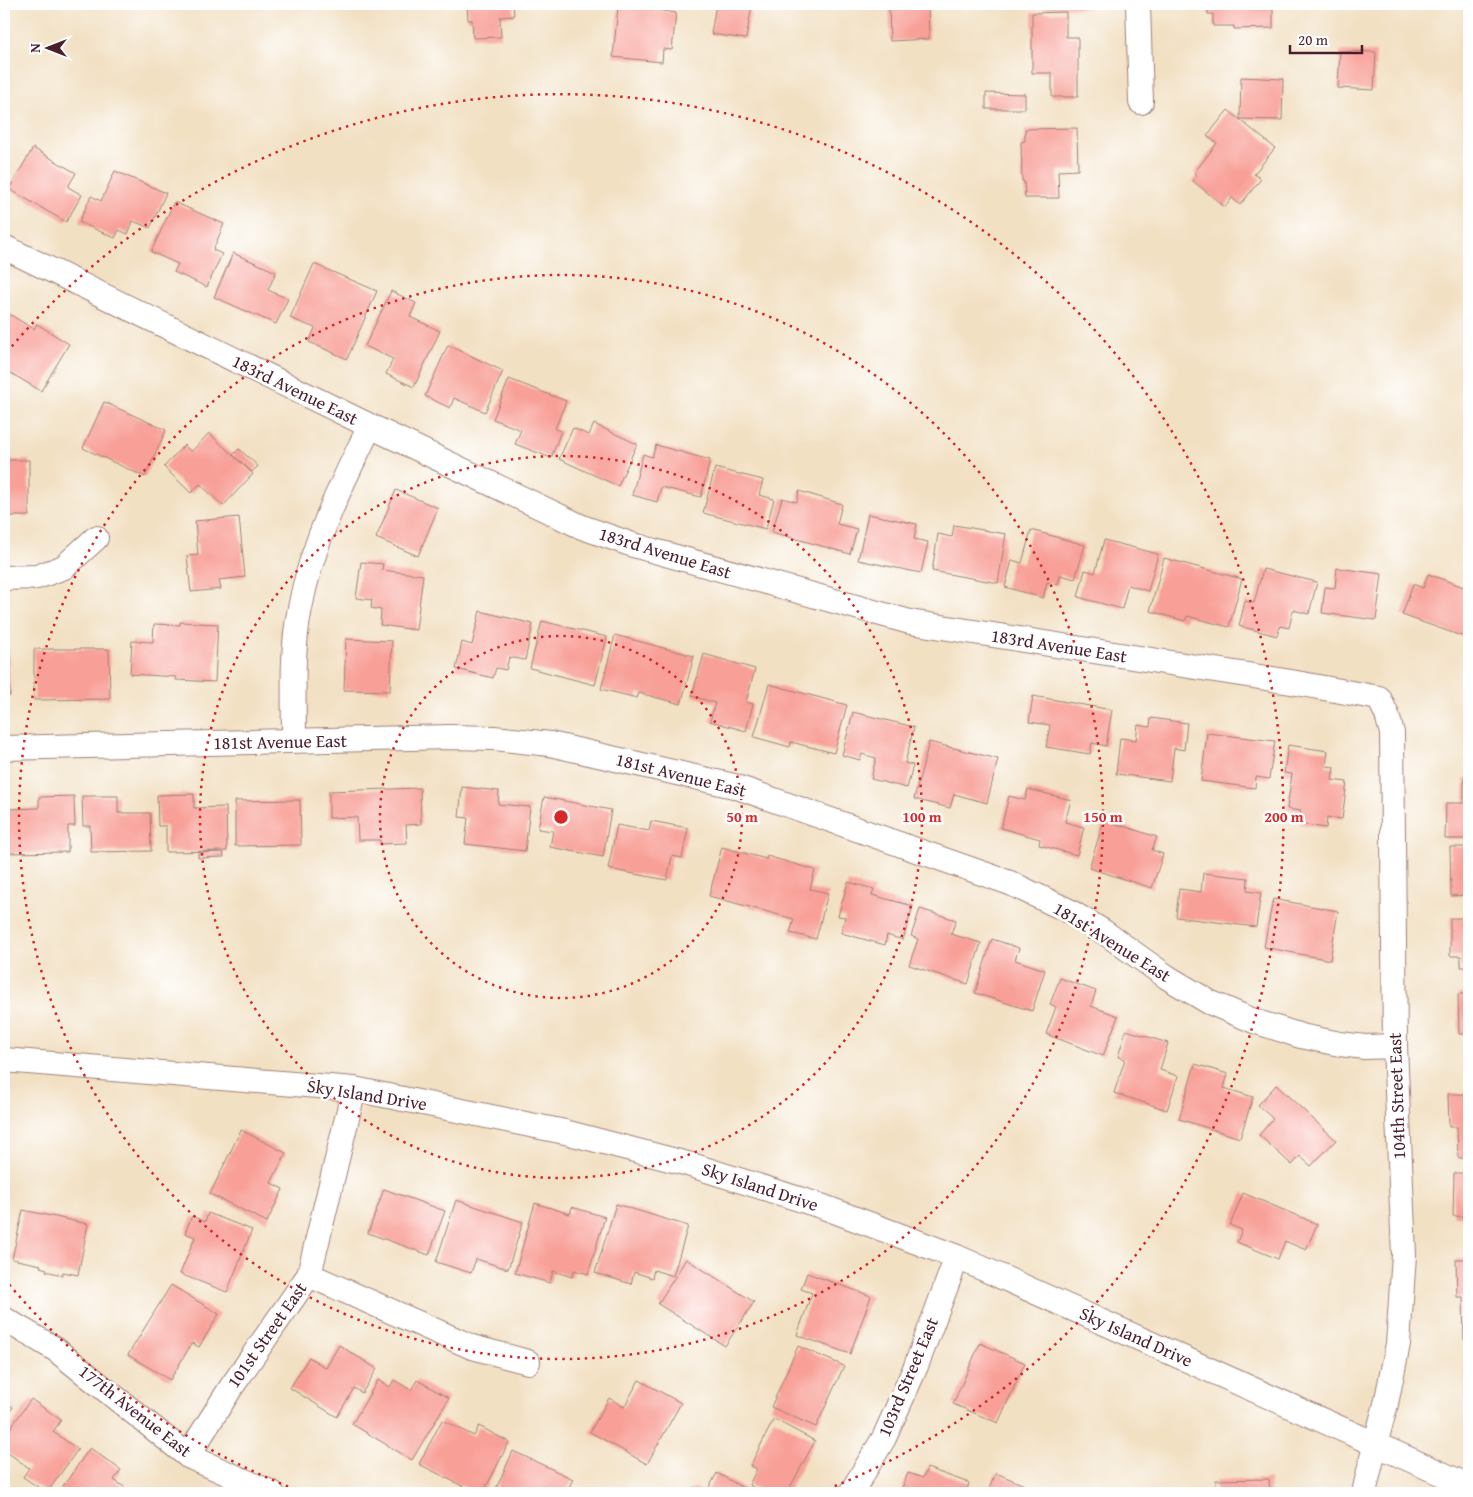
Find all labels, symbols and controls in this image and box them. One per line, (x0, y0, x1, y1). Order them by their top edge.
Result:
north arrow (22, 22, 72, 72)
scale bar (1290, 22, 1363, 54)
text: 20 m (1298, 29, 1329, 50)
text: N (25, 43, 45, 53)
street label: 183rd Avenue East (228, 347, 363, 432)
street label: 183rd Avenue East (596, 520, 735, 586)
street label: 183rd Avenue East (989, 621, 1130, 670)
street label: 181st Avenue East (213, 727, 348, 756)
street label: 181st Avenue East (613, 745, 750, 804)
text: 50 m (726, 806, 758, 827)
text: 100 m (902, 806, 942, 827)
text: 150 m (1083, 806, 1123, 827)
text: 200 m (1264, 806, 1304, 827)
centre of rings (552, 808, 570, 826)
street label: 181st Avenue East (1048, 895, 1177, 989)
street label: 104th Street East (1381, 1031, 1412, 1160)
street label: Sky Island Drive (305, 1072, 429, 1117)
street label: Sky Island Drive (698, 1155, 822, 1218)
street label: 101st Street East (220, 1276, 314, 1393)
street label: Sky Island Drive (1075, 1300, 1197, 1374)
street label: 103rd Street East (870, 1312, 945, 1441)
street label: 177th Avenue East (73, 1358, 198, 1464)

